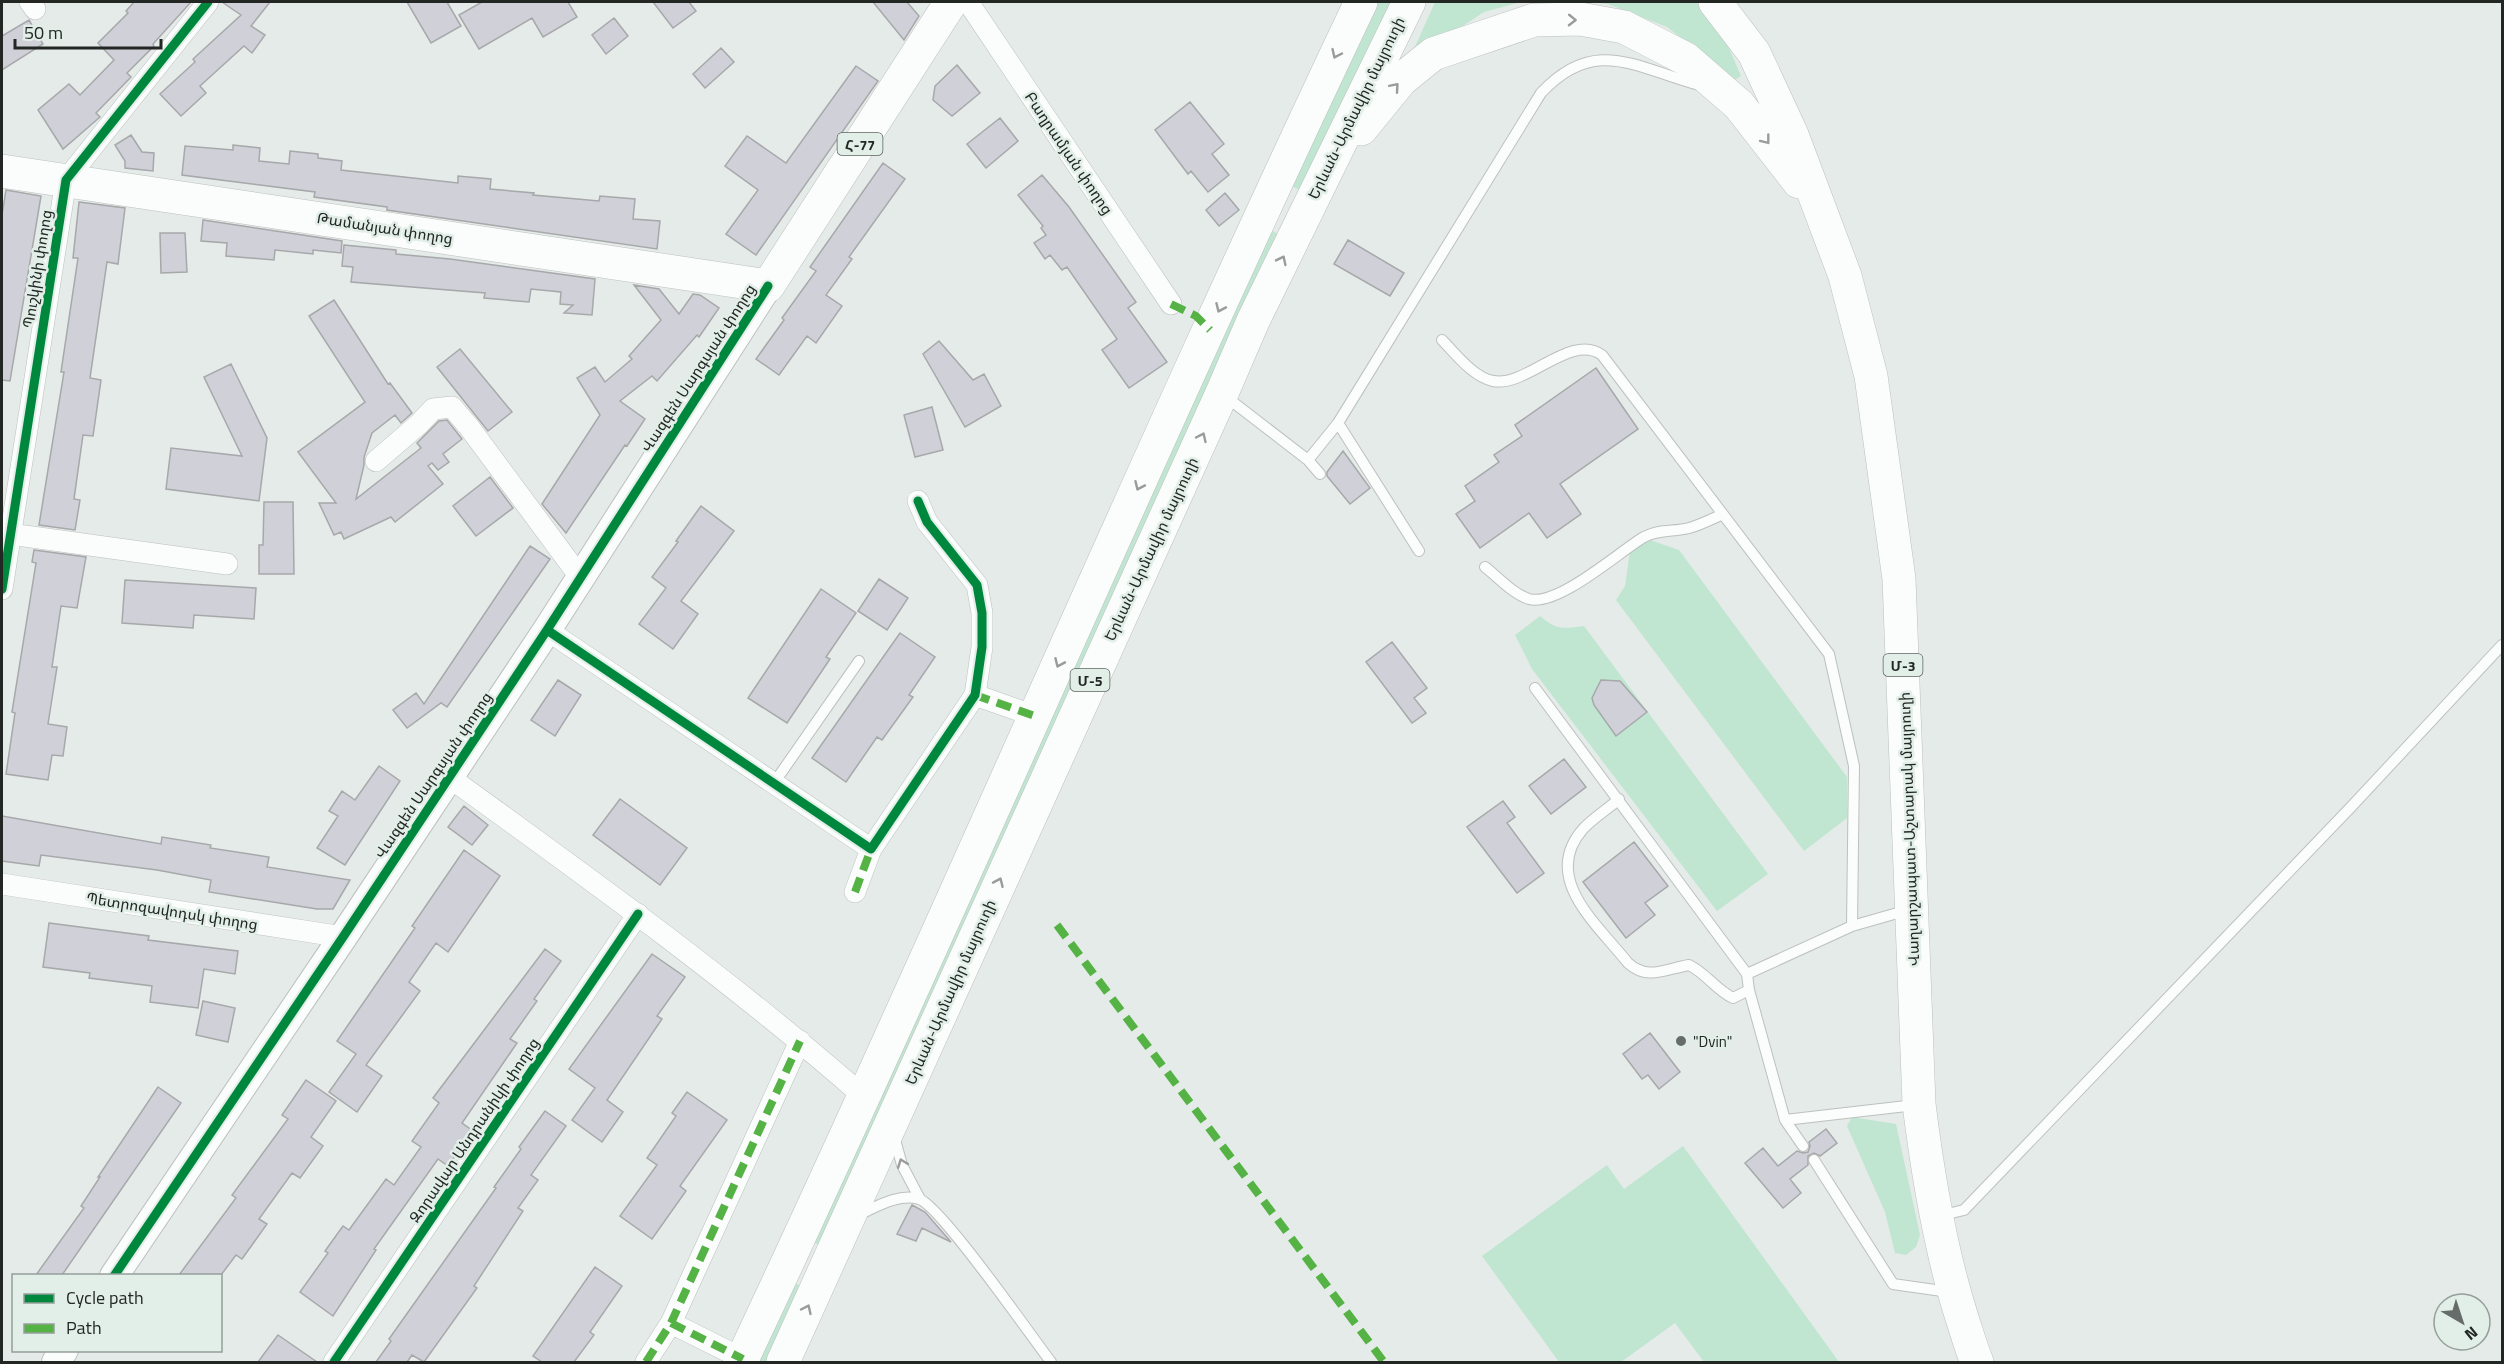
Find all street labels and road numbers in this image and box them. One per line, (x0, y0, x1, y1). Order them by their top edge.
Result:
street label: Երևան-Արմավիր մայրուղի (1302, 13, 1410, 203)
street label: Բաղրամյան փողոց (1019, 87, 1119, 219)
road number: Հ-77 (838, 133, 882, 155)
street label: Թամանյան փողոց (315, 206, 455, 250)
street label: Պուշկինի փողոց (16, 208, 58, 330)
street label: Վազգեն Սարգսյան փողոց (635, 279, 761, 457)
street label: Երևան-Արմավիր մայրուղի (1098, 453, 1204, 645)
road number: Մ-3 (1884, 654, 1922, 676)
road number: Մ-5 (1070, 669, 1110, 691)
street label: Վազգեն Սարգսյան փողոց (368, 687, 498, 863)
street label: Վաղարշապատ-Աշտարակ մայրուղի (1893, 691, 1925, 967)
street label: Պետրոզավոդսկ փողոց (85, 886, 259, 936)
street label: Երևան-Արմավիր մայրուղի (899, 896, 1001, 1088)
street label: Զորավար Անդրանիկի փողոց (403, 1033, 545, 1227)

